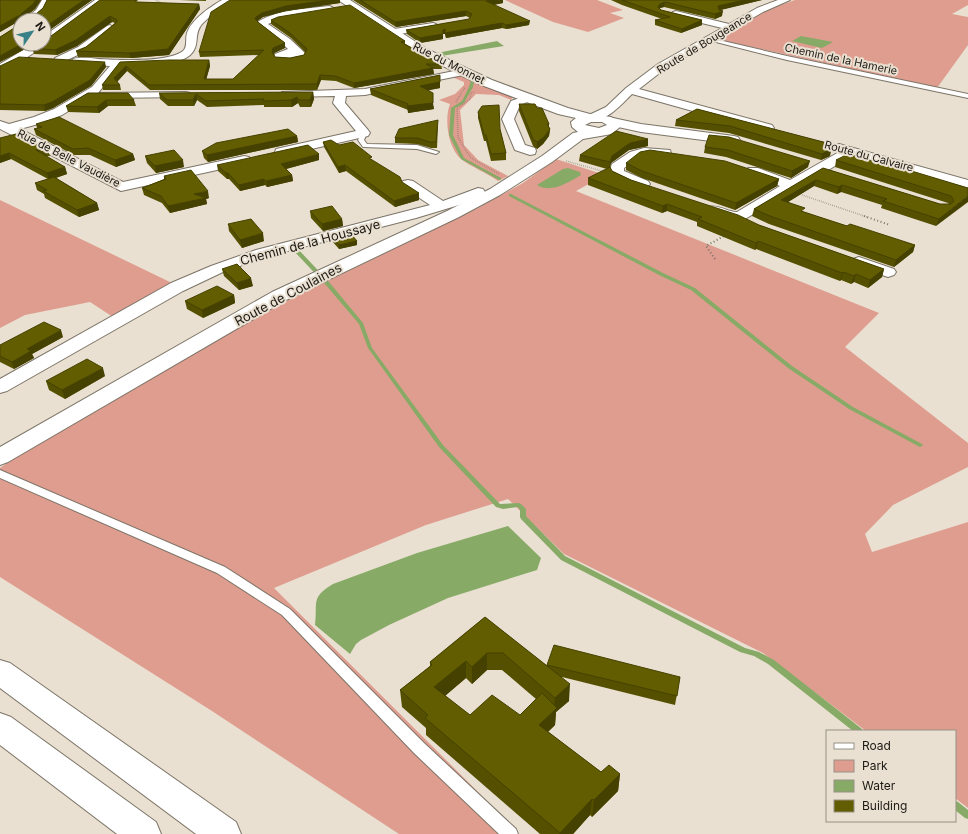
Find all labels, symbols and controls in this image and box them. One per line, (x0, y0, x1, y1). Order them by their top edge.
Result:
street label: Route de Bougeance (654, 9, 754, 77)
north arrow (12, 12, 52, 52)
text: N (32, 19, 48, 34)
street label: Rue du Monnet (411, 39, 488, 87)
street label: Chemin de la Hamerie (783, 40, 899, 78)
street label: Rue de Belle Vaudière (15, 126, 123, 190)
street label: Route du Calvaire (823, 137, 915, 175)
street label: Chemin de la Houssaye (238, 216, 382, 268)
street label: Route de Coulaines (232, 259, 344, 329)
legend (826, 730, 956, 822)
text: Road (862, 738, 891, 753)
text: Park (862, 758, 888, 773)
text: Water (862, 778, 896, 793)
text: Building (862, 798, 907, 813)

